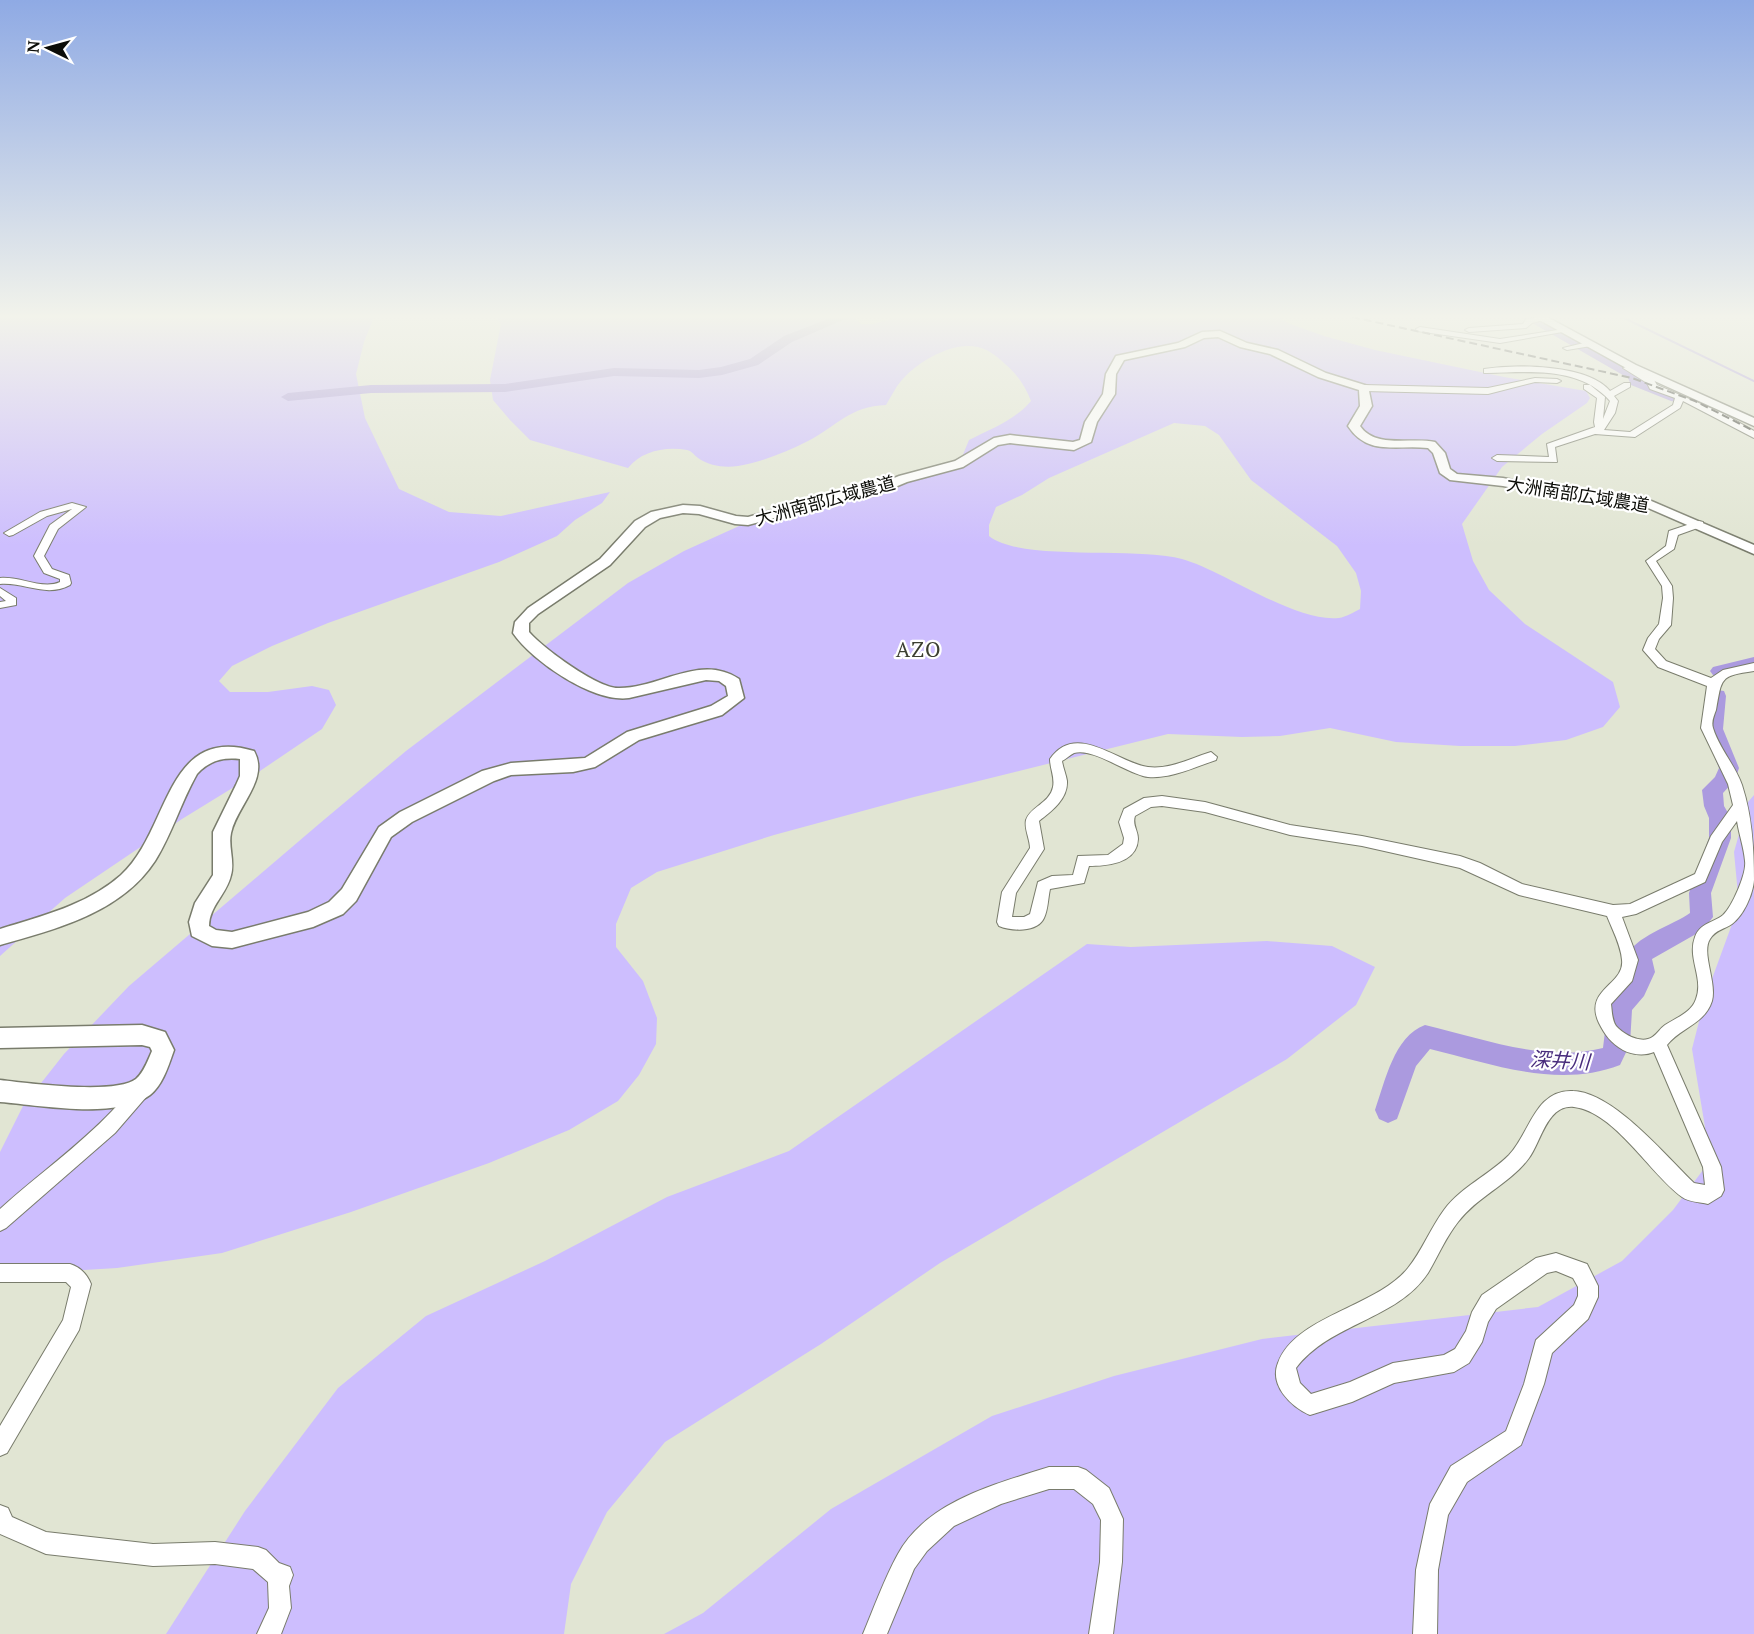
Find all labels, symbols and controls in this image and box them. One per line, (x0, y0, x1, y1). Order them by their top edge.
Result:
north arrow (18, 18, 78, 78)
text: N (22, 40, 45, 54)
street label: 大洲南部広域農道 (752, 470, 898, 530)
street label: 大洲南部広域農道 (1505, 471, 1651, 517)
district label: AZO (896, 635, 942, 663)
water label: 深井川 (1529, 1045, 1593, 1075)

